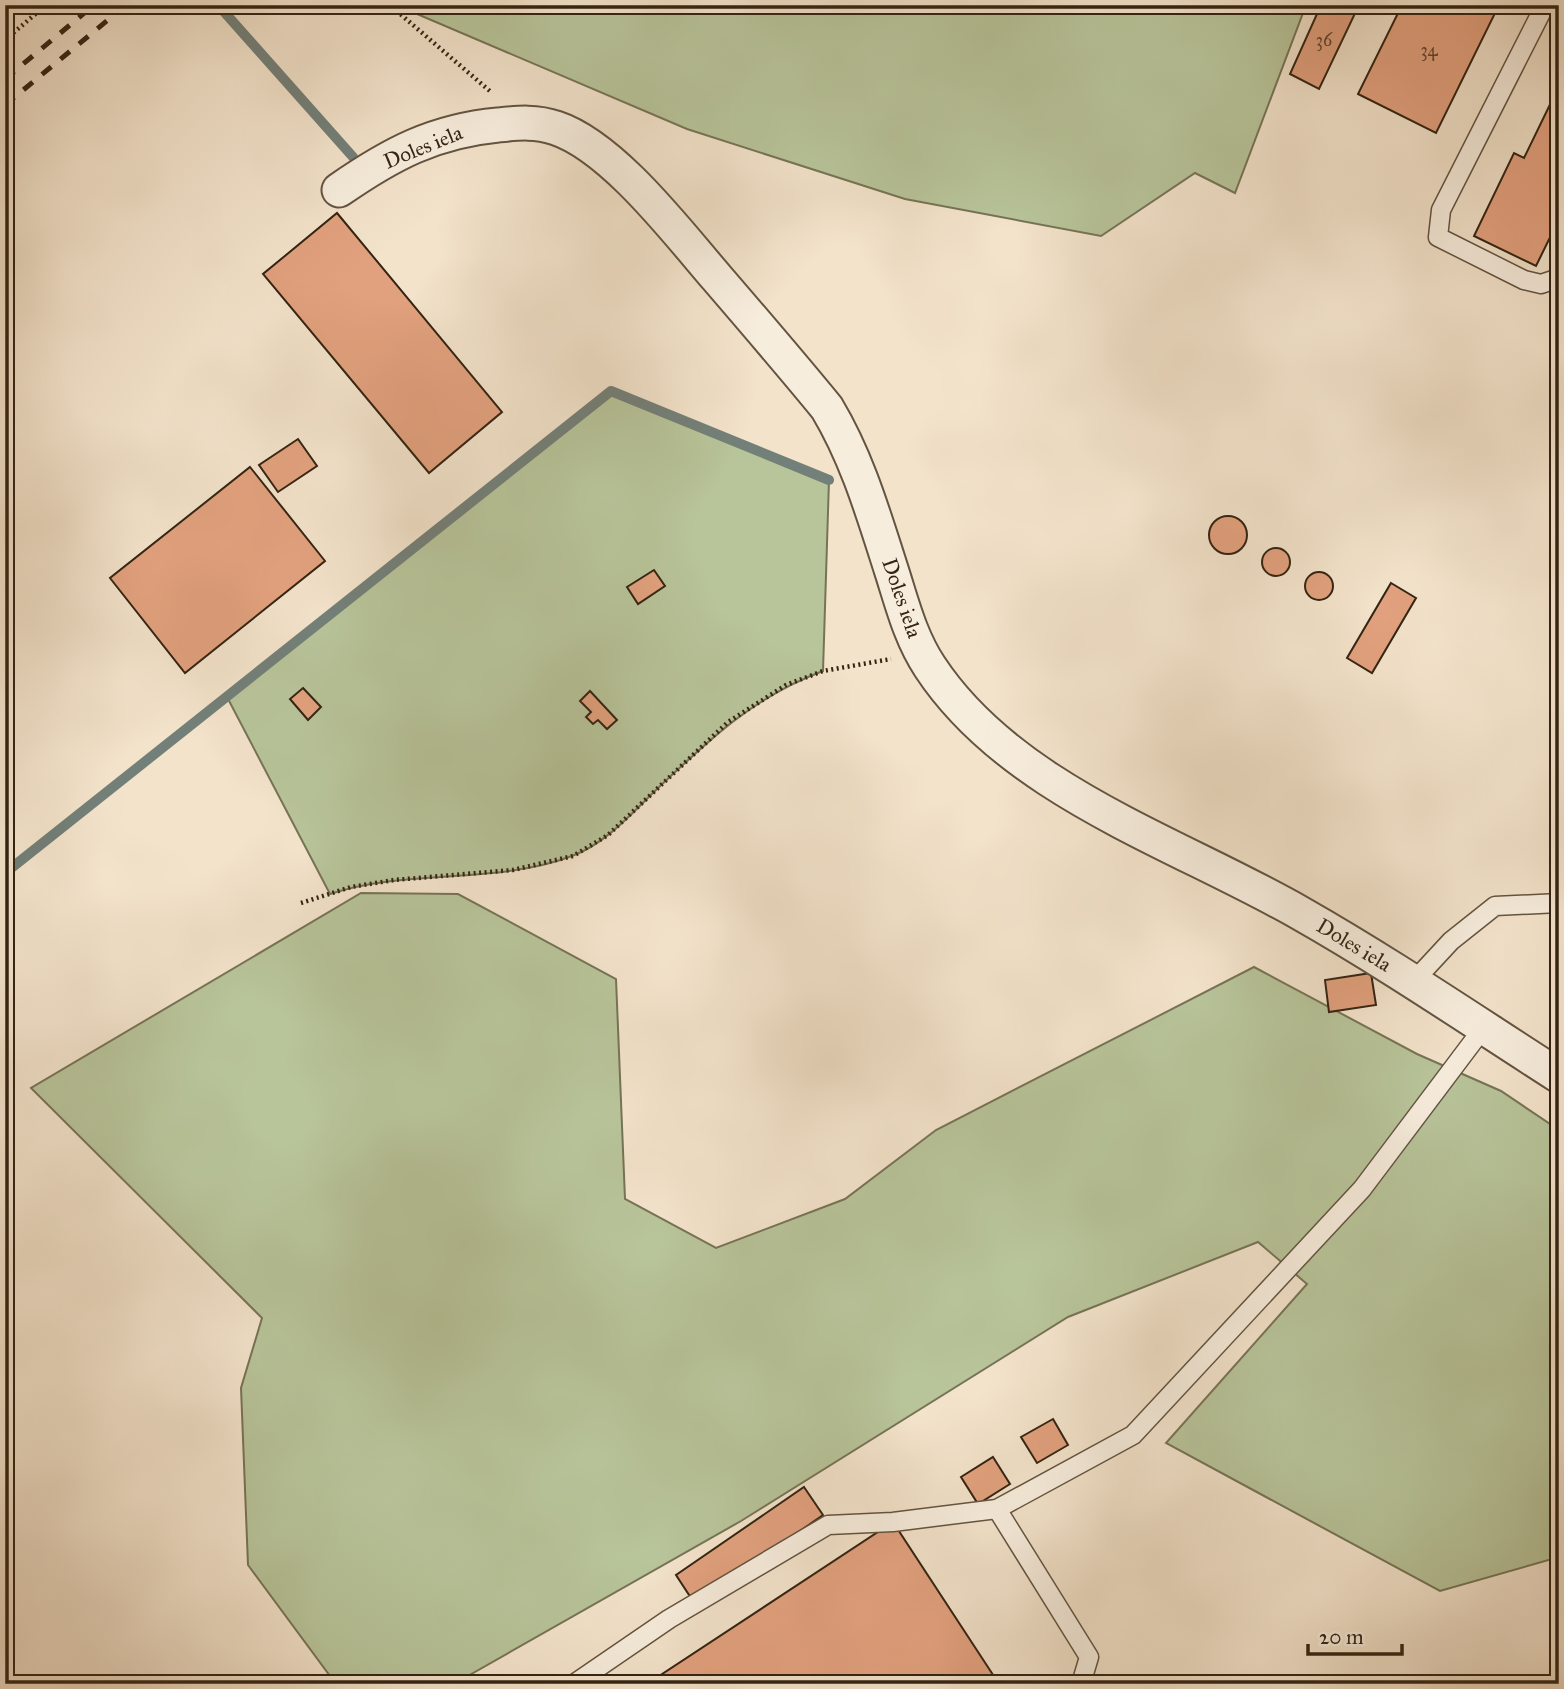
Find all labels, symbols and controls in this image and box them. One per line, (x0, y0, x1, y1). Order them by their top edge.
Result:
house number: 36 (1316, 29, 1333, 51)
house number: 34 (1420, 39, 1439, 61)
street label: Doles iela (380, 119, 466, 175)
street label: Doles iela (876, 555, 928, 641)
street label: Doles iela (1312, 913, 1396, 978)
scale bar (1308, 1612, 1403, 1656)
text: 20 m (1319, 1624, 1364, 1650)

